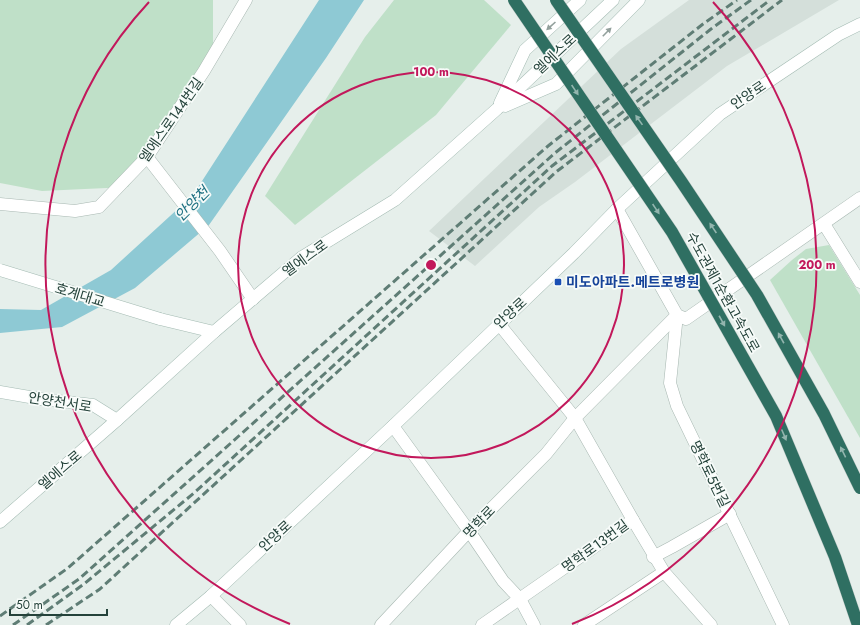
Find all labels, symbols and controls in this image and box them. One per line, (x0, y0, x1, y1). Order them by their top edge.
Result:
one-way arrow (546, 22, 556, 31)
one-way arrow (602, 27, 612, 37)
street label: 엘에스로 (529, 29, 581, 79)
text: 100 m (413, 63, 449, 81)
street label: 엘에스로144번길 (134, 73, 208, 167)
street label: 안양로 (726, 76, 770, 114)
one-way arrow (571, 85, 579, 95)
one-way arrow (635, 115, 643, 126)
water label: 안양천 (170, 180, 216, 226)
one-way arrow (652, 204, 660, 214)
one-way arrow (709, 222, 716, 234)
street label: 수도권제1순환고속도로 (682, 228, 765, 356)
street label: 엘에스로 (278, 235, 332, 281)
text: 200 m (798, 256, 836, 274)
centre of rings (424, 258, 438, 272)
place label: 미도아파트.메트로병원 (566, 272, 699, 292)
marker: 미도아파트.메트로병원 (553, 277, 563, 287)
street label: 호계대교 (52, 278, 108, 312)
street label: 안양로 (489, 292, 531, 333)
one-way arrow (719, 315, 725, 327)
one-way arrow (778, 332, 785, 344)
street label: 안양천서로 (27, 387, 93, 417)
one-way arrow (781, 430, 787, 441)
street label: 명학로5번길 (685, 437, 735, 511)
street label: 엘에스로 (34, 445, 86, 494)
one-way arrow (840, 447, 846, 458)
street label: 명학로 (458, 501, 500, 543)
street label: 안양로 (254, 515, 296, 556)
street label: 명학로13번길 (557, 515, 633, 577)
scale bar (10, 591, 107, 617)
text: 50 m (16, 596, 43, 614)

